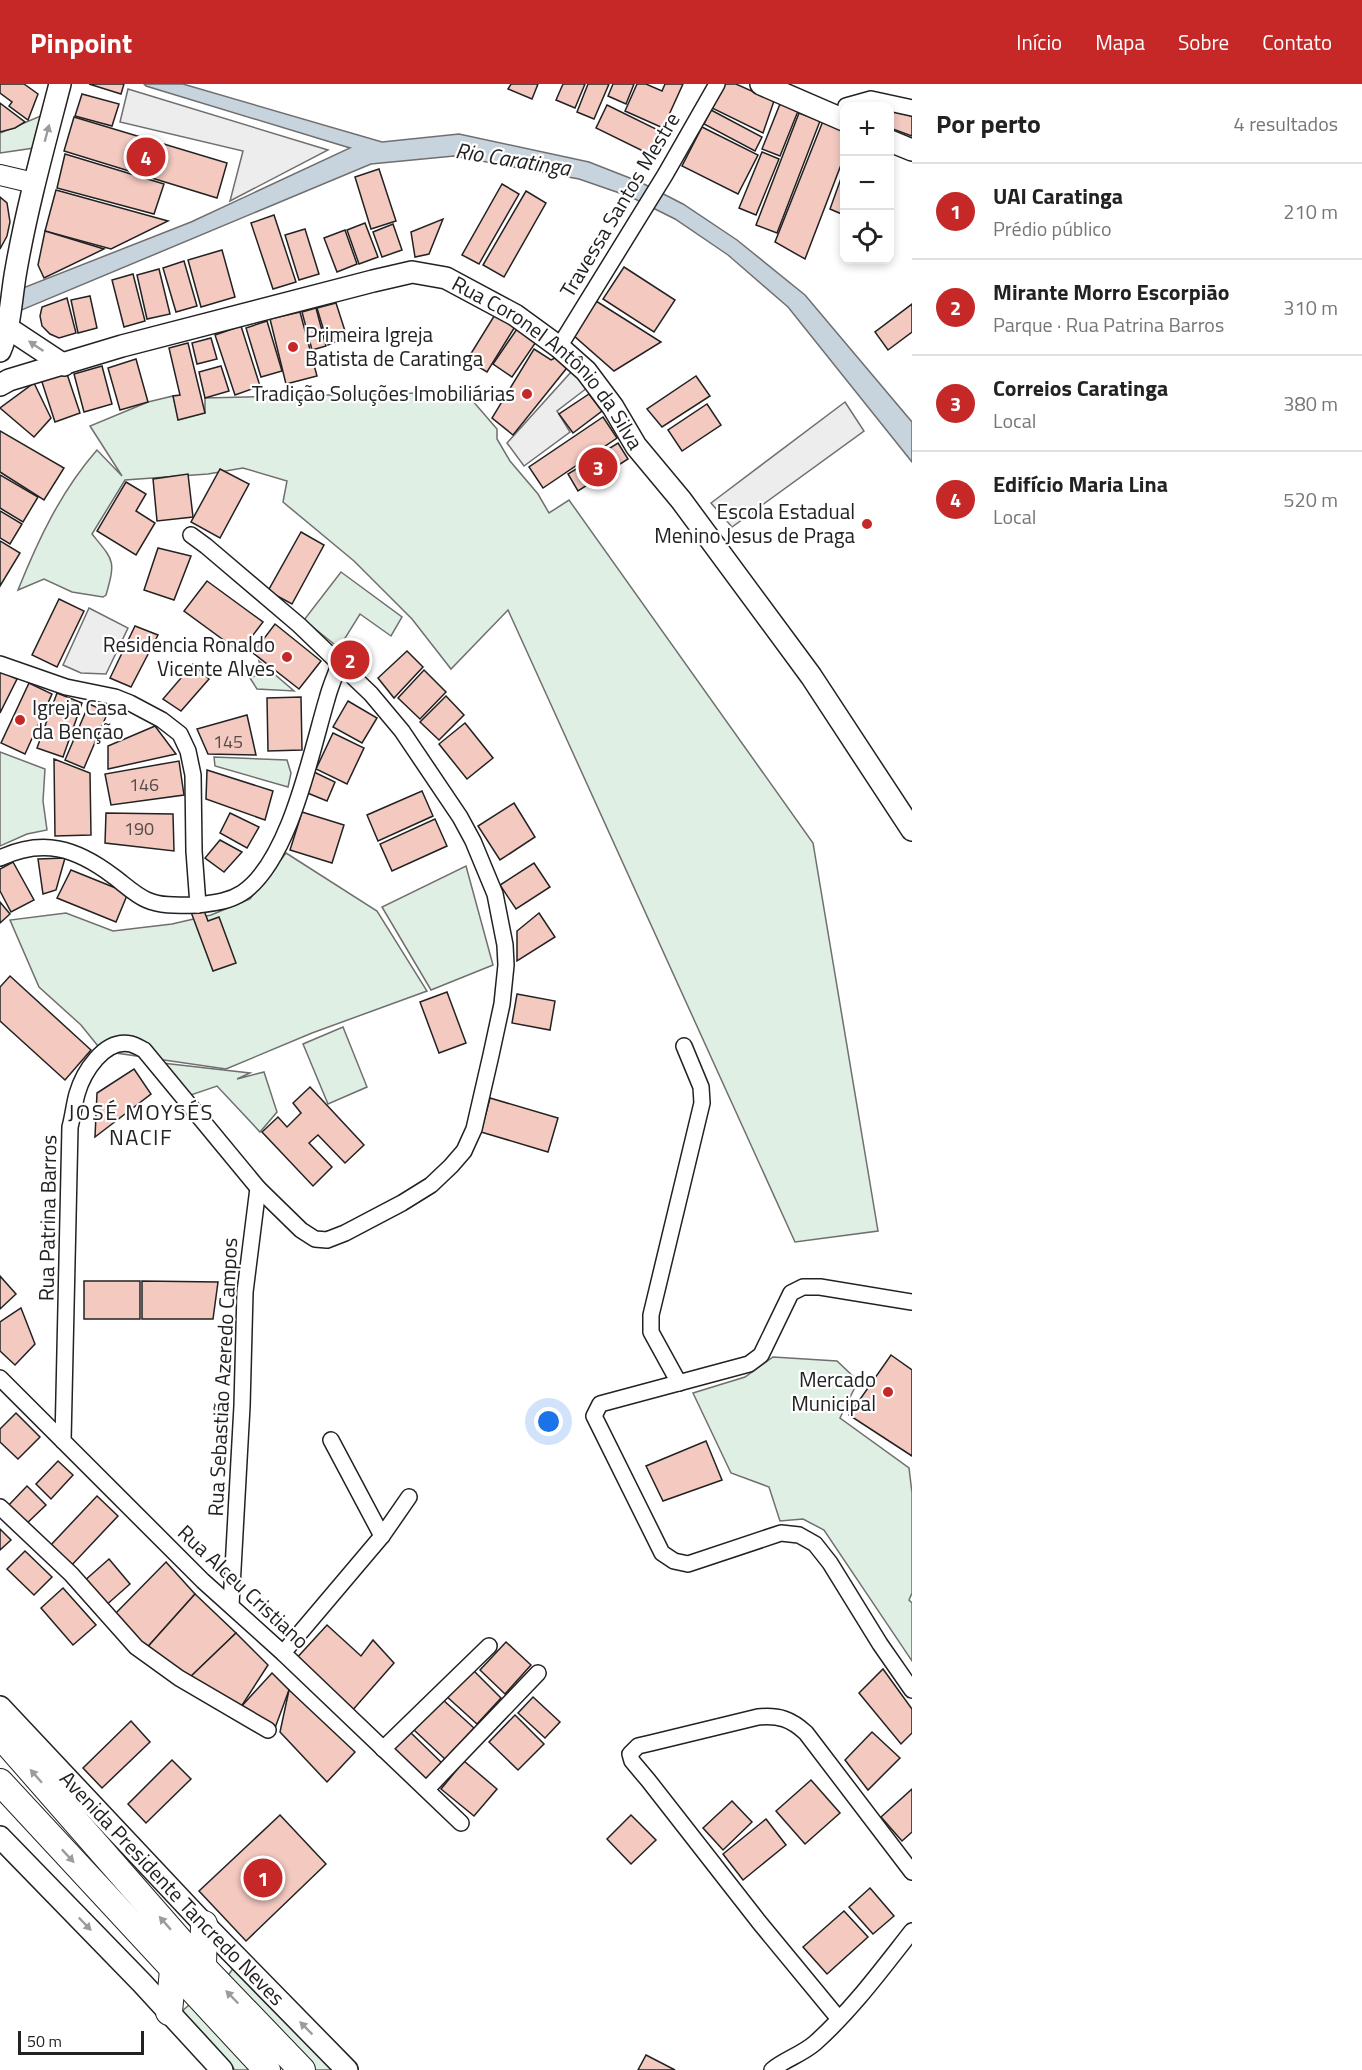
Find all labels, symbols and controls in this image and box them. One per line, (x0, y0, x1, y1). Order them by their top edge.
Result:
text: Pinpoint (30, 21, 132, 64)
text: Início (1016, 26, 1062, 58)
text: Mapa (1095, 26, 1145, 58)
text: Sobre (1178, 26, 1229, 58)
text: Contato (1262, 26, 1332, 58)
map controls (840, 102, 894, 264)
button: + (840, 102, 894, 156)
text: Por perto (936, 104, 1041, 143)
street label: Travessa Santos Mestre (551, 106, 687, 303)
text: 4 resultados (1234, 108, 1338, 139)
one-way arrow (43, 124, 52, 142)
water label: Rio Caratinga (453, 133, 575, 185)
pin: 4 (126, 134, 166, 180)
button: − (840, 156, 894, 210)
text: UAI Caratinga (993, 179, 1123, 213)
text: 1 (950, 196, 961, 227)
text: 210 m (1283, 196, 1338, 227)
button: locate (840, 210, 894, 264)
text: Prédio público (993, 213, 1111, 244)
street label: Rua Coronel Antônio da Silva (447, 267, 652, 456)
text: Mirante Morro Escorpião (993, 275, 1229, 309)
text: 2 (950, 292, 961, 323)
text: 310 m (1283, 292, 1338, 323)
text: Parque · Rua Patrina Barros (993, 309, 1224, 340)
place label: Primeira Igreja Batista de Caratinga (305, 318, 484, 374)
marker: Primeira Igreja Batista de Caratinga (286, 340, 300, 354)
one-way arrow (28, 341, 44, 352)
text: Correios Caratinga (993, 371, 1168, 405)
place label: Tradição Soluções Imobiliárias (252, 377, 515, 409)
marker: Tradição Soluções Imobiliárias (520, 387, 534, 401)
text: 3 (950, 388, 961, 419)
text: 380 m (1283, 388, 1338, 419)
text: Local (993, 405, 1036, 436)
pin: 3 (578, 444, 618, 490)
text: Edifício Maria Lina (993, 467, 1168, 501)
text: 4 (950, 484, 961, 515)
text: 520 m (1283, 484, 1338, 515)
place label: Escola Estadual Menino Jesus de Praga (654, 495, 855, 551)
text: Local (993, 501, 1036, 532)
marker: Escola Estadual Menino Jesus de Praga (860, 517, 874, 531)
place label: Residencia Ronaldo Vicente Alves (103, 628, 275, 684)
pin: 2 (330, 638, 370, 682)
marker: Residencia Ronaldo Vicente Alves (280, 650, 294, 664)
place label: Igreja Casa da Benção (32, 691, 128, 747)
marker: Igreja Casa da Benção (13, 713, 27, 727)
house number: 145 (213, 728, 243, 755)
house number: 146 (129, 771, 159, 798)
house number: 190 (124, 815, 154, 842)
district label: JOSÉ MOYSÉS NACIF (68, 1095, 214, 1154)
street label: Rua Patrina Barros (30, 1135, 64, 1301)
street label: Rua Sebastião Azeredo Campos (199, 1237, 245, 1517)
place label: Mercado Municipal (791, 1363, 876, 1419)
marker: Mercado Municipal (881, 1385, 895, 1399)
your location (534, 1407, 563, 1436)
street label: Rua Alceu Cristiano (171, 1517, 317, 1656)
street label: Avenida Presidente Tancredo Neves (53, 1763, 293, 2013)
one-way arrow (29, 1769, 43, 1784)
one-way arrow (61, 1849, 75, 1864)
pin: 1 (244, 1856, 282, 1900)
one-way arrow (159, 1916, 172, 1931)
one-way arrow (77, 1917, 91, 1931)
one-way arrow (226, 1991, 240, 2005)
one-way arrow (299, 2022, 313, 2036)
scale bar (18, 2028, 144, 2056)
text: 50 m (27, 2029, 62, 2053)

